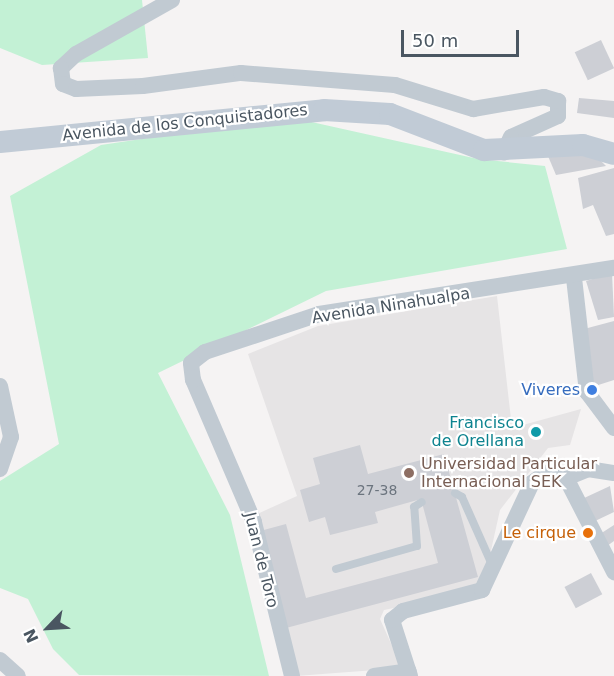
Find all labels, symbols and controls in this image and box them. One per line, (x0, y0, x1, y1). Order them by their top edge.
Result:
scale bar (404, 18, 522, 56)
text: 50 m (412, 30, 458, 51)
street label: Avenida de los Conquistadores (62, 101, 308, 145)
street label: Avenida Ninahualpa (311, 284, 471, 328)
place label: Viveres (521, 380, 580, 400)
marker: Viveres (585, 383, 599, 397)
place label: Francisco de Orellana (432, 413, 524, 451)
marker: Francisco de Orellana (529, 425, 543, 439)
place label: Universidad Particular Internacional SEK (421, 454, 597, 492)
marker: Universidad Particular Internacional SEK (402, 466, 416, 480)
house number: 27-38 (357, 482, 397, 498)
street label: Juan de Toro (240, 510, 282, 610)
place label: Le cirque (503, 523, 576, 543)
marker: Le cirque (581, 526, 595, 540)
north arrow (18, 598, 78, 658)
text: N (20, 626, 43, 646)

